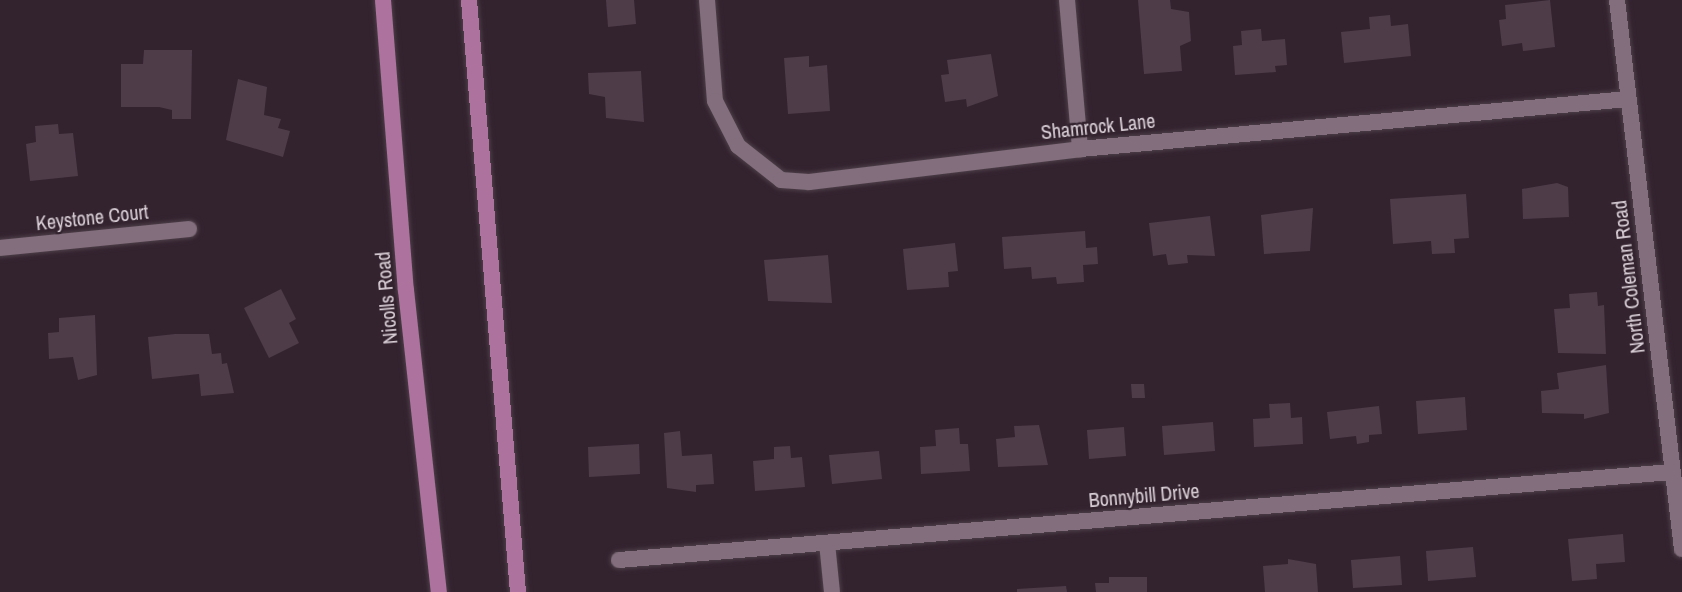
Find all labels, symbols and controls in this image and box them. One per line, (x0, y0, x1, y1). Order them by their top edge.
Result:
street label: Shamrock Lane (1040, 108, 1156, 144)
street label: Keystone Court (35, 199, 149, 235)
street label: North Coleman Road (1607, 199, 1649, 355)
street label: Nicolls Road (370, 251, 402, 345)
street label: Bonnybill Drive (1088, 478, 1200, 512)

